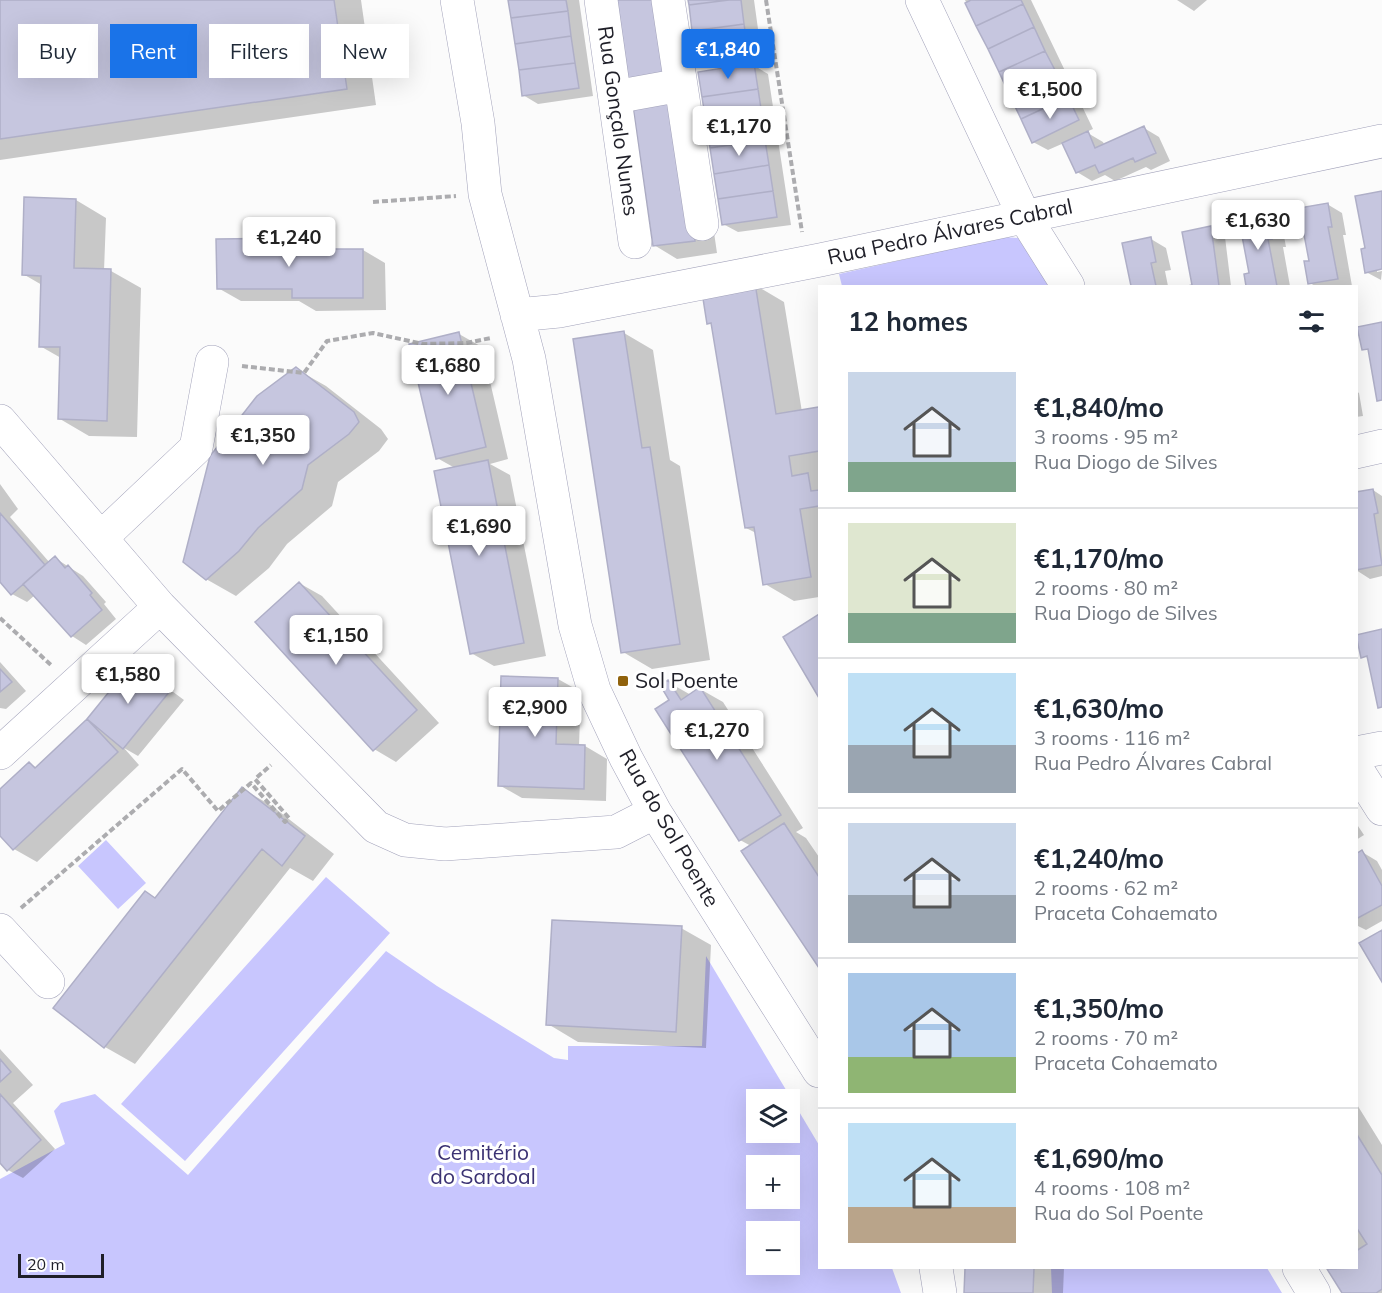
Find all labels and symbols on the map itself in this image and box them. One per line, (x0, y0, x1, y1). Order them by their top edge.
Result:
street label: Rua Gonçalo Nunes (593, 24, 645, 218)
pin: €1,840 (679, 29, 777, 80)
pin: €1,500 (1001, 69, 1099, 120)
pin: €1,170 (690, 106, 788, 157)
street label: Rua Pedro Álvares Cabral (825, 192, 1075, 270)
pin: €1,630 (1209, 200, 1307, 251)
pin: €1,240 (240, 217, 338, 268)
pin: €1,680 (399, 345, 497, 396)
pin: €1,350 (214, 415, 312, 466)
pin: €1,690 (430, 506, 528, 557)
pin: €1,150 (287, 615, 385, 666)
pin: €1,580 (79, 654, 177, 705)
place label: Sol Poente (635, 667, 738, 693)
marker: Sol Poente (616, 674, 630, 688)
pin: €2,900 (486, 687, 584, 738)
pin: €1,270 (668, 710, 766, 761)
street label: Rua do Sol Poente (614, 744, 726, 911)
park label: Cemitério do Sardoal (430, 1139, 536, 1189)
scale bar (18, 1251, 104, 1278)

